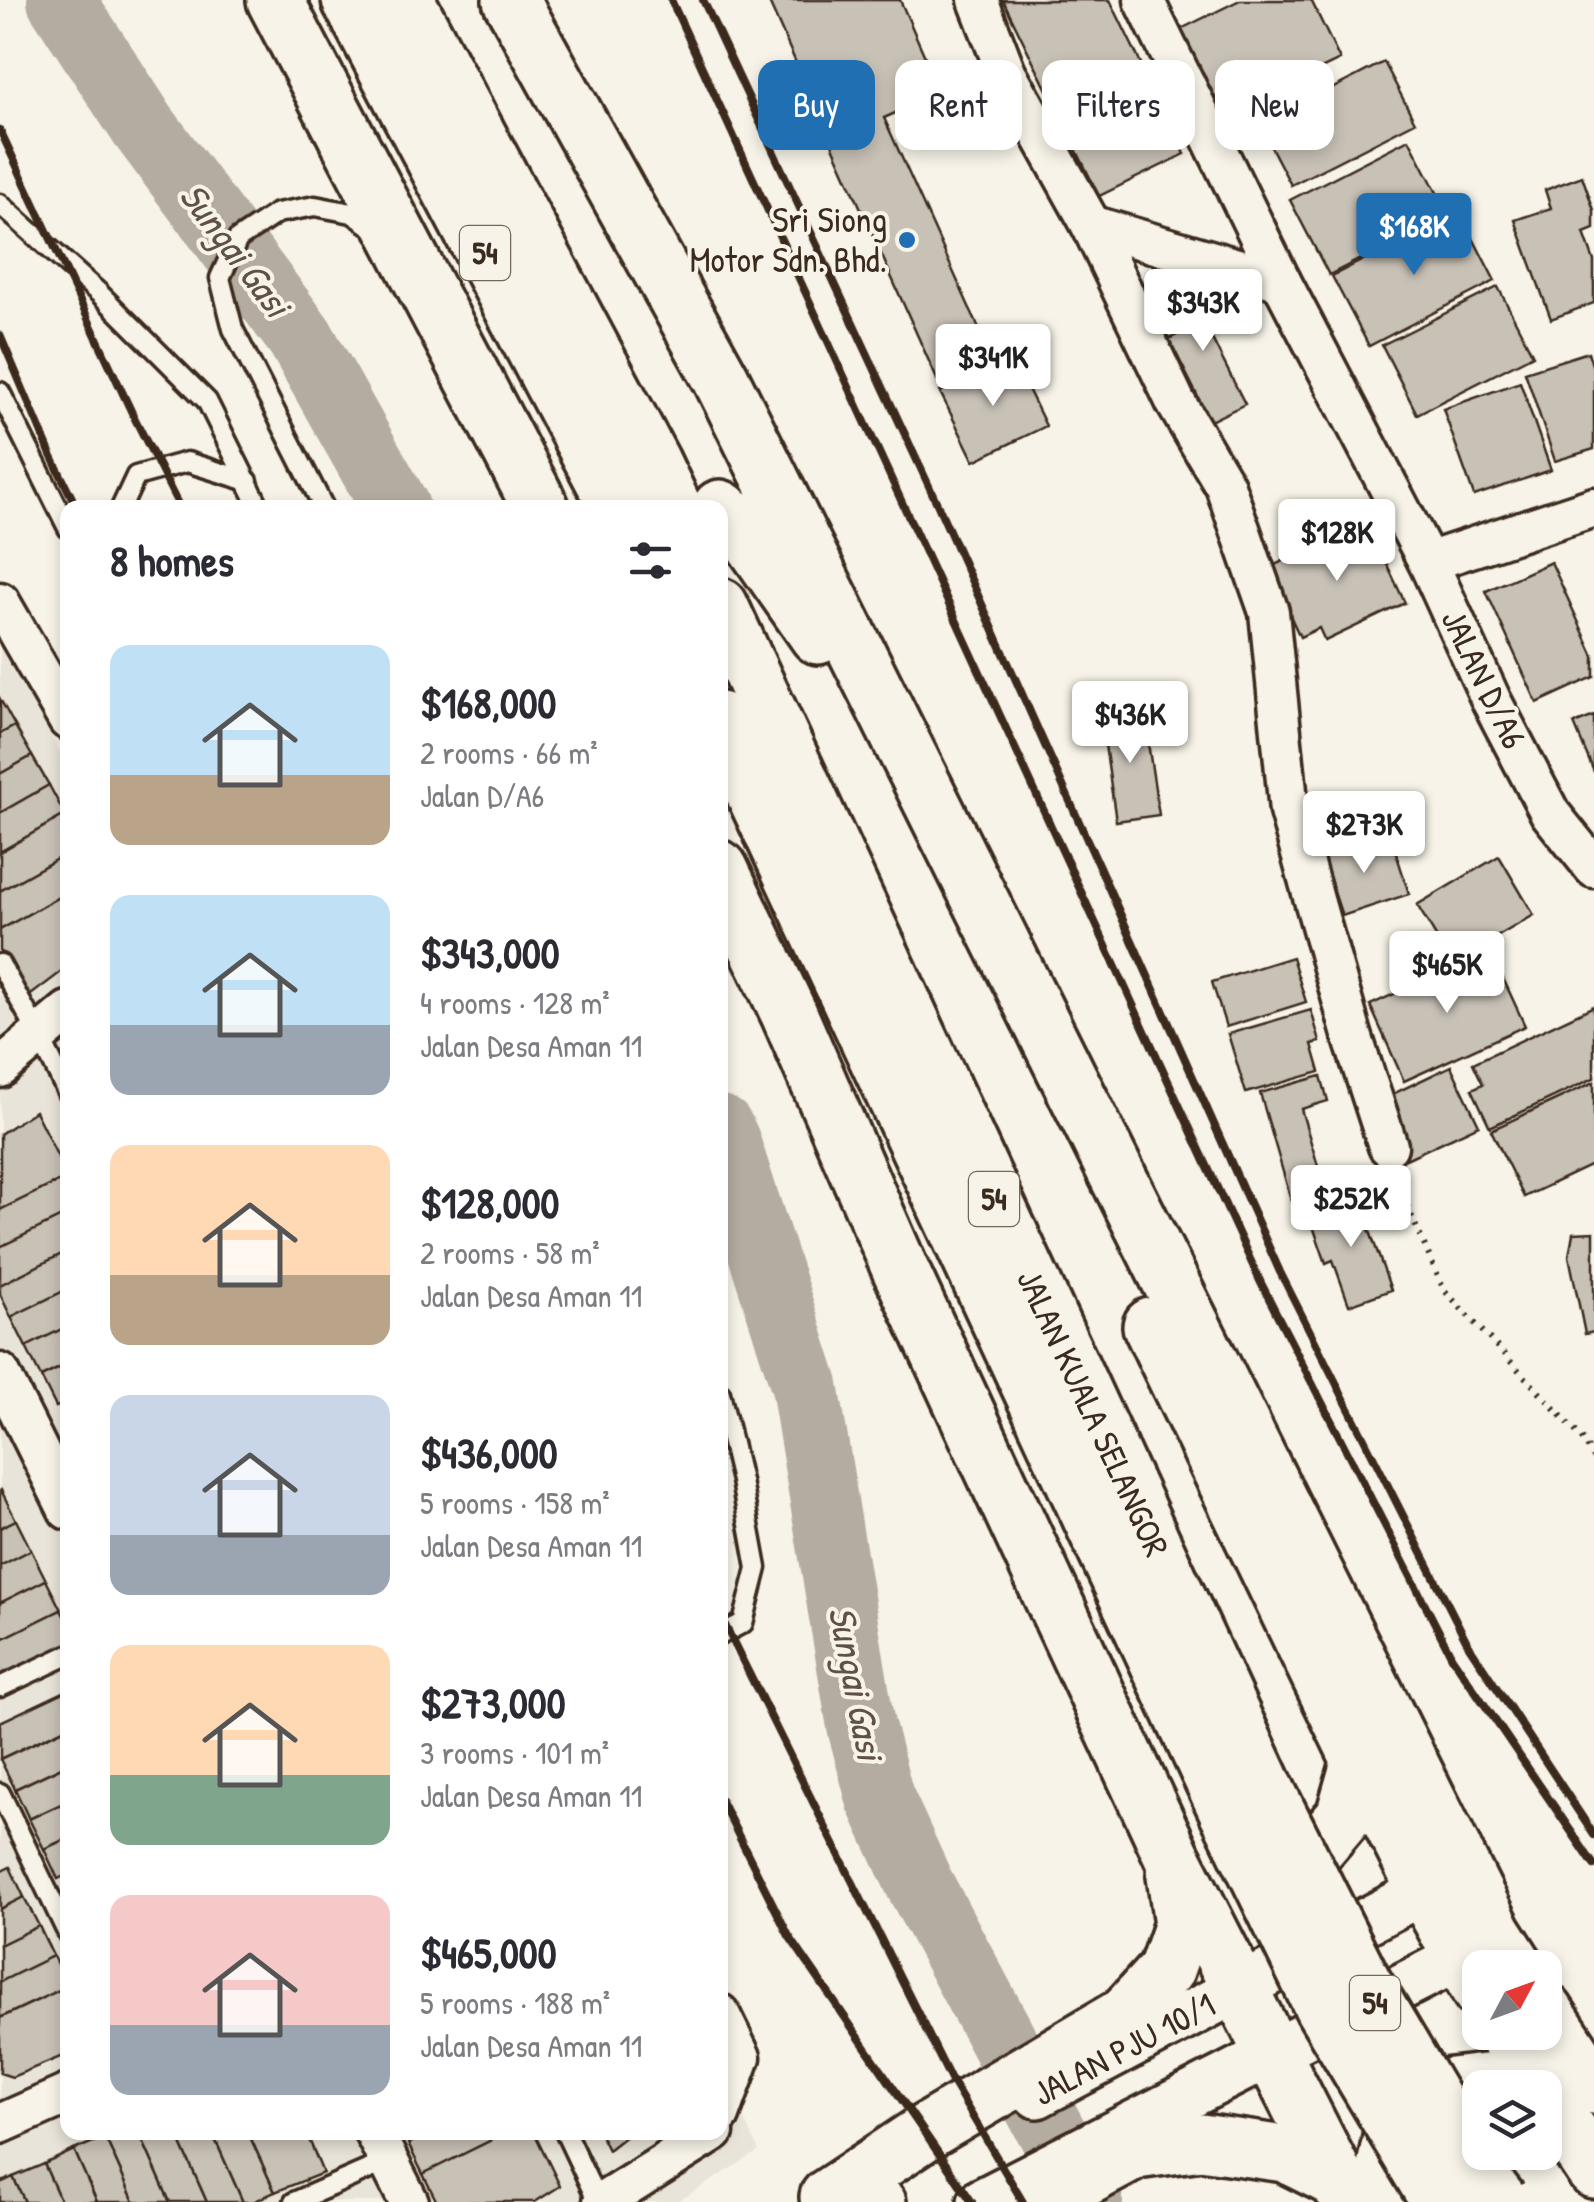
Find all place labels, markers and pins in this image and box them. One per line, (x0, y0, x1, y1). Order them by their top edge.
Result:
pin: $168K (1344, 193, 1484, 278)
place label: Sri Siong Motor Sdn. Bhd. (690, 196, 887, 283)
marker: Sri Siong Motor Sdn. Bhd. (896, 229, 918, 251)
pin: $343K (1133, 269, 1273, 354)
pin: $341K (923, 324, 1063, 409)
pin: $128K (1267, 499, 1407, 584)
pin: $436K (1060, 681, 1200, 766)
pin: $273K (1294, 791, 1434, 876)
pin: $465K (1377, 931, 1517, 1016)
pin: $252K (1281, 1165, 1421, 1250)

